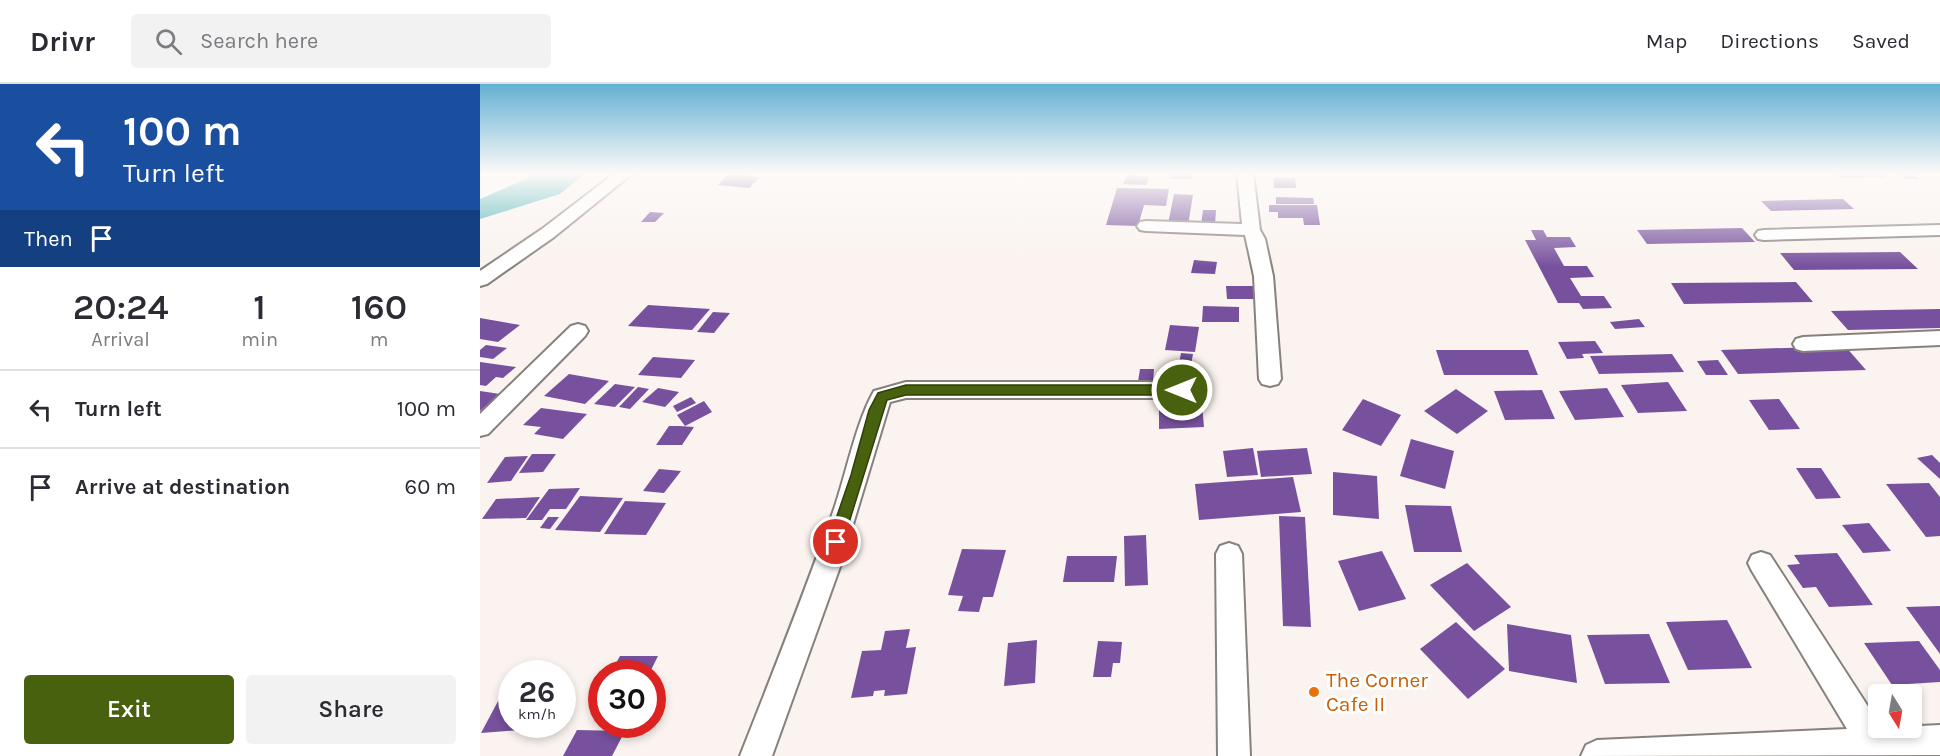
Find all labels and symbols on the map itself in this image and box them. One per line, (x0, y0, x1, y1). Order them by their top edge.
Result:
position arrow (1150, 358, 1214, 422)
pin (810, 516, 861, 567)
speed limit sign: 30 (588, 660, 666, 738)
place label: The Corner Cafe II (1326, 668, 1428, 716)
north arrow (1868, 684, 1922, 738)
marker: The Corner Cafe II (1307, 685, 1321, 699)

